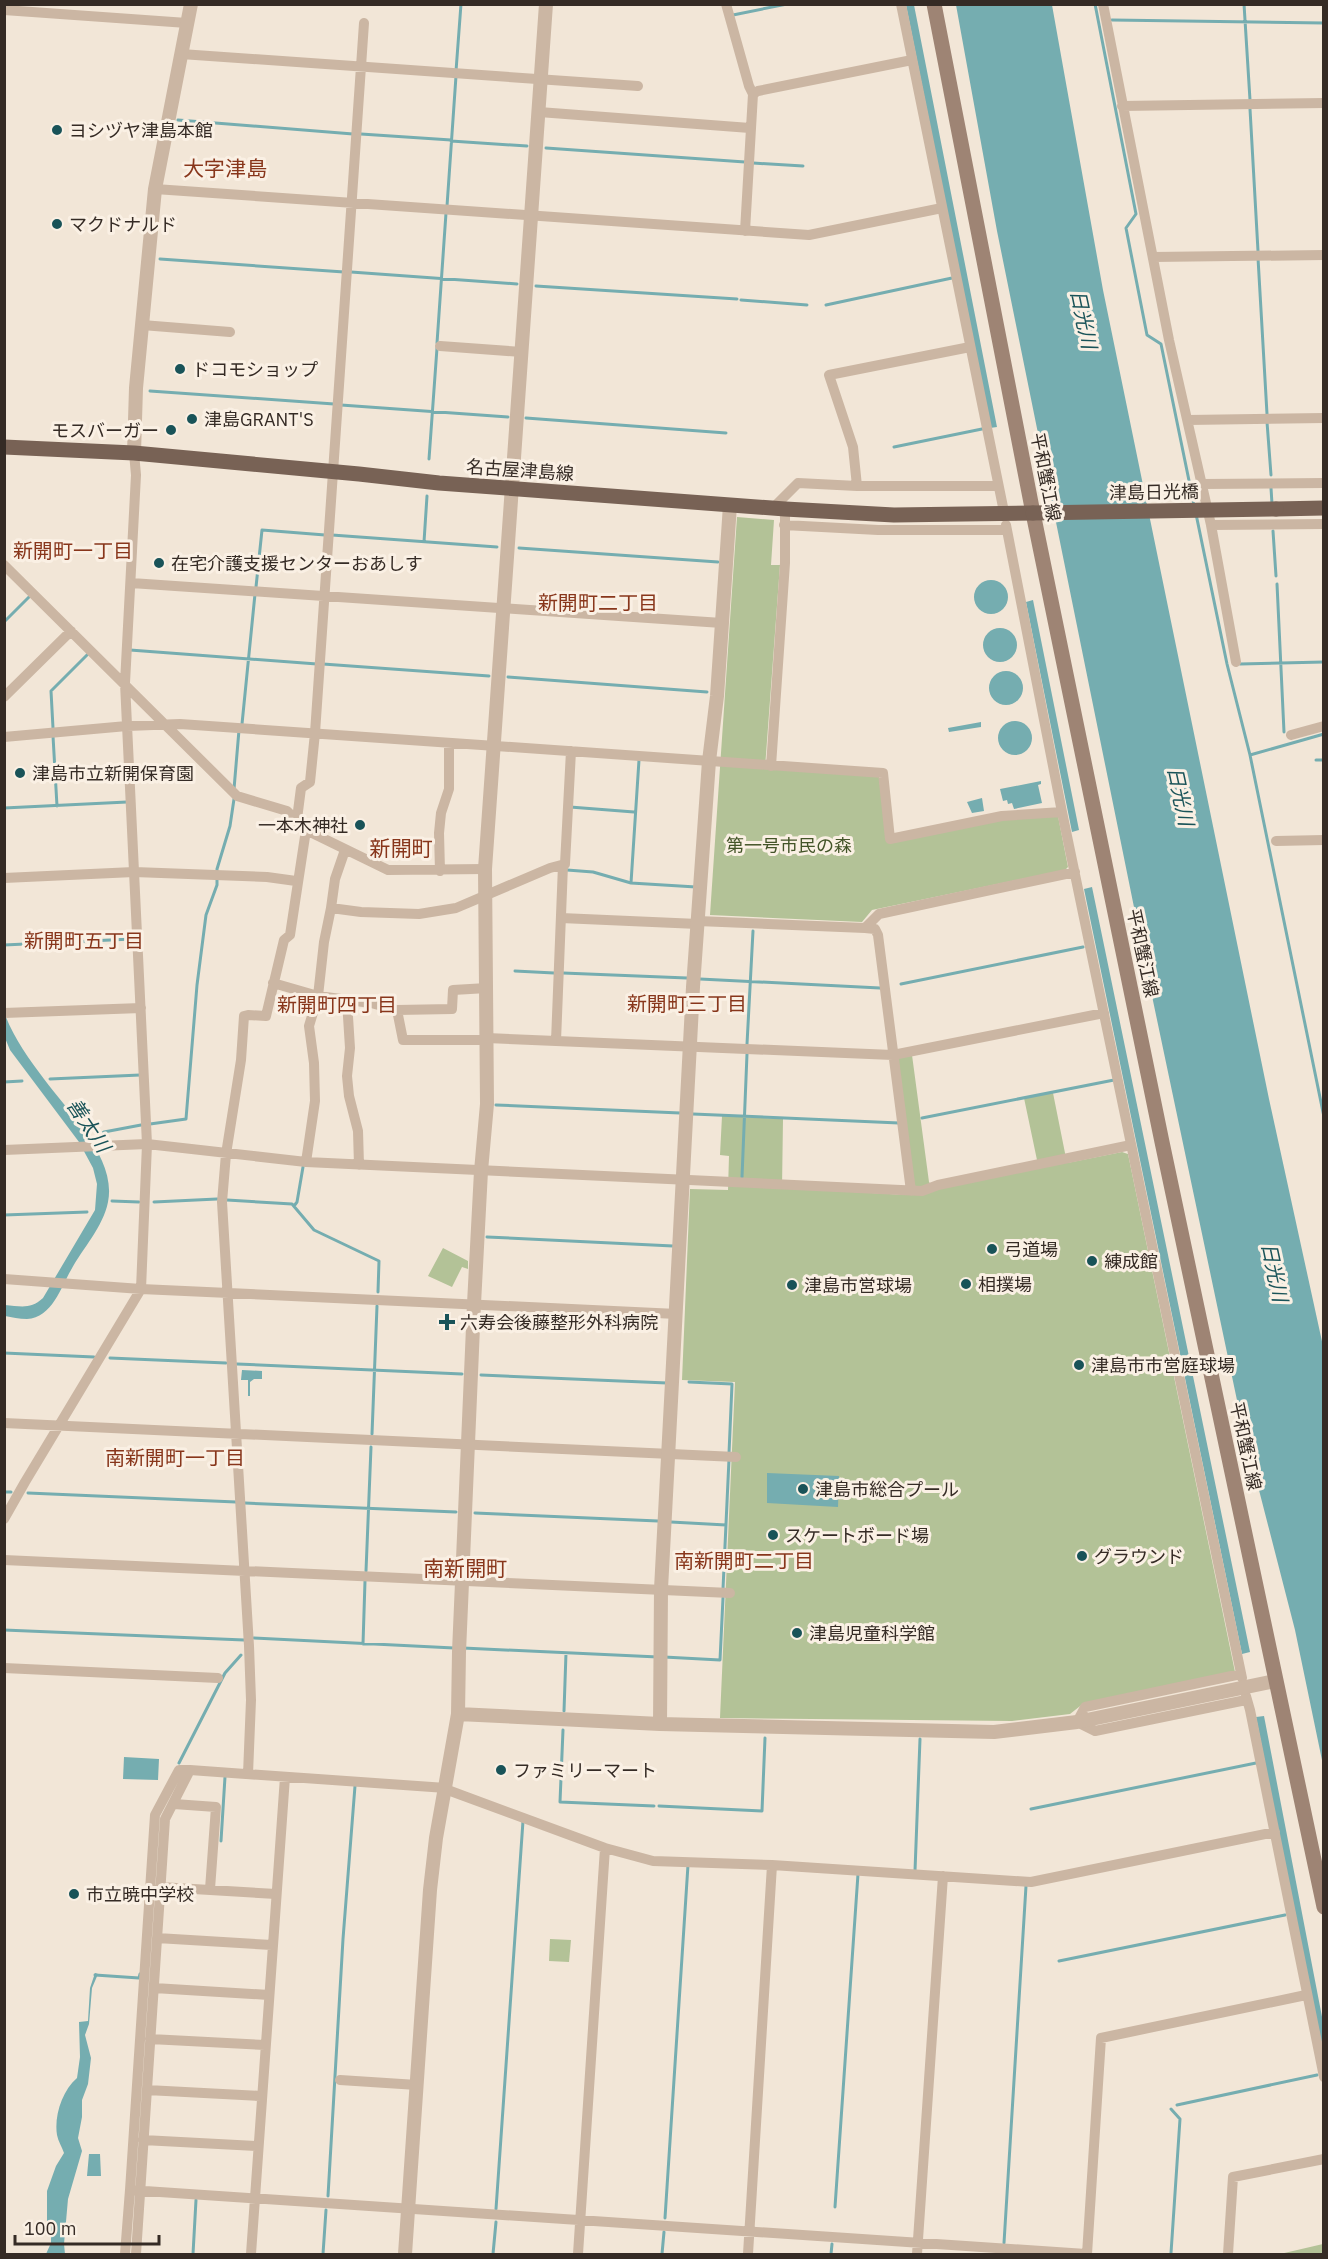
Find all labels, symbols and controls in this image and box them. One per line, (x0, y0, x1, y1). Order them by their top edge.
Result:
place label: ヨシヅヤ津島本館 (69, 119, 213, 142)
marker: ヨシヅヤ津島本館 (50, 123, 64, 137)
district label: 大字津島 (183, 154, 267, 182)
place label: マクドナルド (69, 213, 177, 236)
marker: マクドナルド (50, 217, 64, 231)
water label: 日光川 (1065, 287, 1104, 353)
place label: ドコモショップ (192, 358, 318, 381)
marker: ドコモショップ (173, 362, 187, 376)
place label: 津島GRANT'S (204, 408, 314, 431)
marker: 津島GRANT'S (185, 412, 199, 426)
place label: モスバーガー (51, 419, 159, 442)
marker: モスバーガー (164, 423, 178, 437)
street label: 平和蟹江線 (1026, 431, 1066, 523)
street label: 名古屋津島線 (465, 455, 575, 485)
street label: 津島日光橋 (1109, 480, 1199, 504)
district label: 新開町一丁目 (13, 537, 133, 564)
place label: 在宅介護支援センターおあしす (171, 552, 423, 575)
marker: 在宅介護支援センターおあしす (152, 556, 166, 570)
district label: 新開町二丁目 (538, 589, 658, 616)
place label: 津島市立新開保育園 (32, 762, 194, 785)
water label: 日光川 (1162, 764, 1201, 830)
marker: 津島市立新開保育園 (13, 766, 27, 780)
place label: 一本木神社 (258, 814, 348, 837)
marker: 一本木神社 (353, 818, 367, 832)
district label: 新開町 (370, 834, 433, 862)
park label: 第一号市民の森 (726, 834, 852, 857)
street label: 平和蟹江線 (1122, 907, 1164, 999)
district label: 新開町五丁目 (24, 927, 144, 954)
district label: 新開町三丁目 (627, 990, 747, 1017)
district label: 新開町四丁目 (277, 991, 397, 1018)
water label: 善太川 (61, 1093, 118, 1159)
place label: 弓道場 (1004, 1238, 1058, 1261)
water label: 日光川 (1256, 1240, 1295, 1306)
marker: 弓道場 (985, 1242, 999, 1256)
place label: 練成館 (1104, 1250, 1158, 1273)
marker: 練成館 (1085, 1254, 1099, 1268)
place label: 相撲場 (978, 1273, 1032, 1296)
place label: 津島市営球場 (804, 1274, 912, 1297)
marker: 相撲場 (959, 1277, 973, 1291)
marker: 津島市営球場 (785, 1278, 799, 1292)
place label: 六寿会後藤整形外科病院 (460, 1311, 658, 1334)
marker: 六寿会後藤整形外科病院 (438, 1313, 456, 1331)
place label: 津島市市営庭球場 (1091, 1354, 1235, 1377)
marker: 津島市市営庭球場 (1072, 1358, 1086, 1372)
street label: 平和蟹江線 (1225, 1400, 1267, 1492)
district label: 南新開町一丁目 (105, 1444, 245, 1471)
place label: 津島市総合プール (815, 1478, 959, 1501)
marker: 津島市総合プール (796, 1482, 810, 1496)
place label: スケートボード場 (785, 1524, 929, 1547)
marker: スケートボード場 (766, 1528, 780, 1542)
place label: グラウンド (1094, 1545, 1184, 1568)
district label: 南新開町二丁目 (674, 1547, 814, 1574)
marker: グラウンド (1075, 1549, 1089, 1563)
district label: 南新開町 (423, 1554, 507, 1582)
place label: 津島児童科学館 (809, 1622, 935, 1645)
marker: 津島児童科学館 (790, 1626, 804, 1640)
place label: ファミリーマート (513, 1759, 657, 1782)
marker: ファミリーマート (494, 1763, 508, 1777)
place label: 市立暁中学校 (86, 1883, 194, 1906)
marker: 市立暁中学校 (67, 1887, 81, 1901)
scale bar (15, 2208, 159, 2246)
text: 100 m (24, 2217, 76, 2240)

